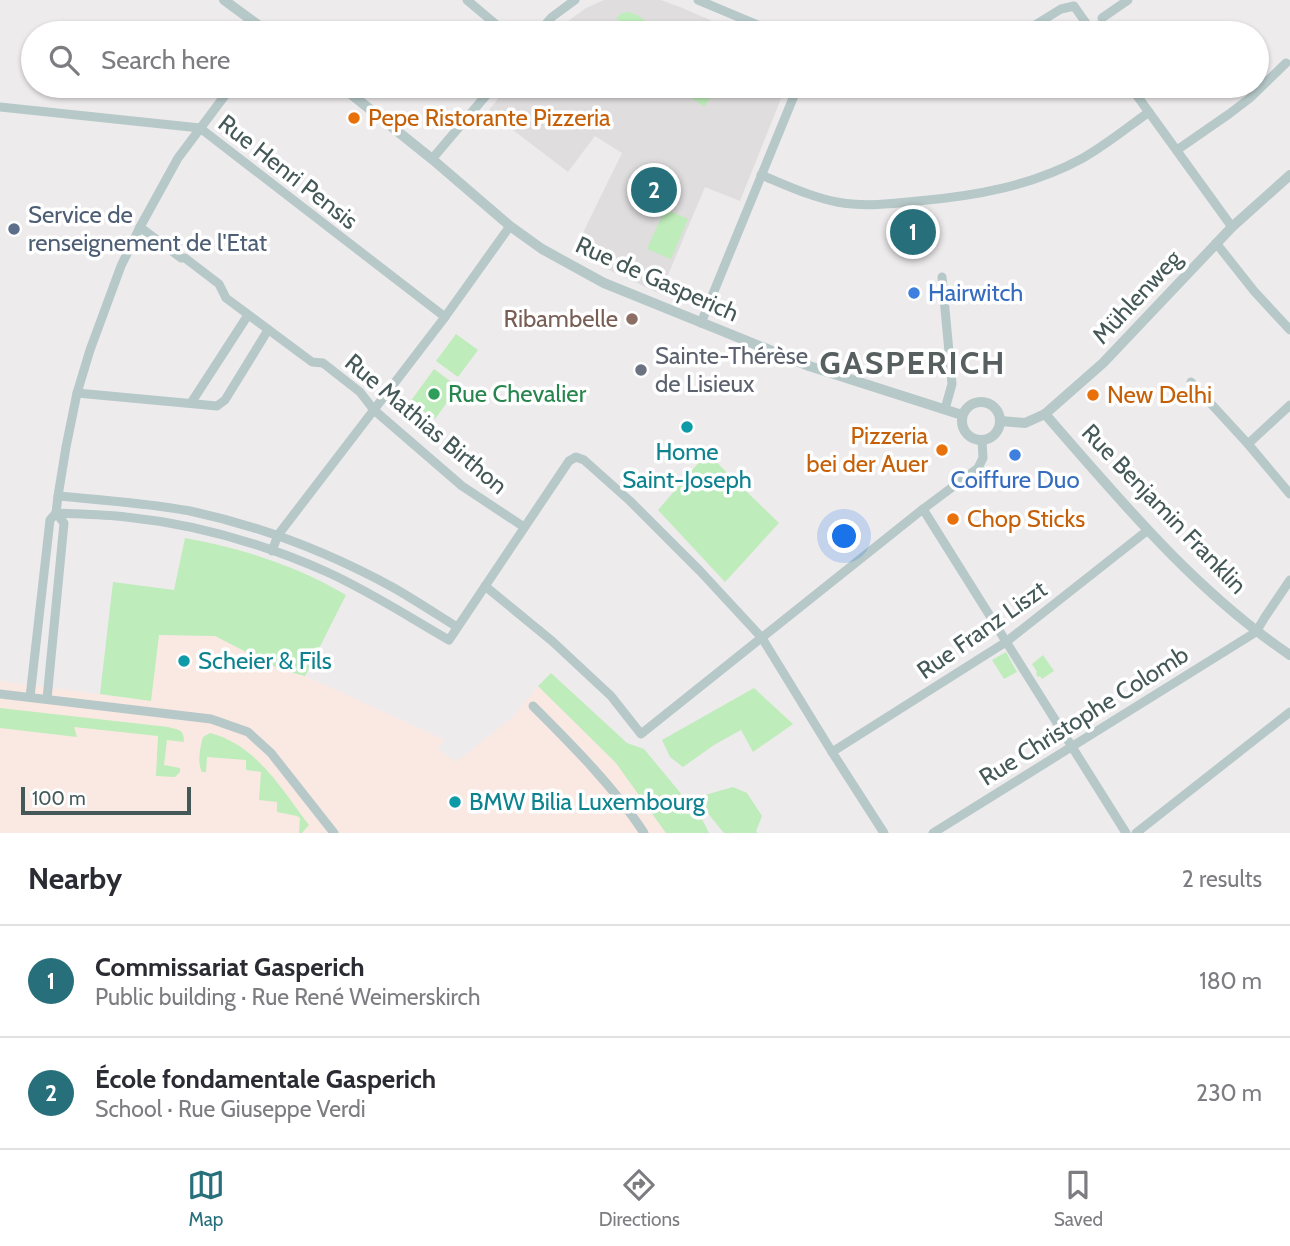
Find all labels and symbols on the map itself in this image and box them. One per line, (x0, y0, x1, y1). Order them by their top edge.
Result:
place label: Pepe Ristorante Pizzeria (368, 103, 611, 132)
street label: Rue Henri Pensis (213, 108, 364, 235)
marker: Pepe Ristorante Pizzeria (346, 110, 362, 126)
pin: 2 (631, 164, 677, 216)
place label: Service de renseignement de l'Etat (28, 200, 267, 257)
pin: 1 (890, 206, 936, 258)
marker: Service de renseignement de l'Etat (6, 221, 22, 237)
street label: Rue de Gasperich (571, 230, 743, 327)
street label: Mühlenweg (1086, 243, 1188, 349)
place label: Hairwitch (928, 278, 1023, 307)
marker: Hairwitch (906, 285, 922, 301)
place label: Ribambelle (504, 304, 618, 333)
marker: Ribambelle (624, 311, 640, 327)
place label: Sainte-Thérèse de Lisieux (655, 341, 808, 398)
district label: GASPERICH (820, 343, 1006, 382)
street label: Rue Mathias Birthon (339, 347, 513, 500)
marker: Sainte-Thérèse de Lisieux (633, 362, 649, 378)
place label: Rue Chevalier (448, 379, 587, 408)
place label: New Delhi (1107, 380, 1212, 409)
marker: Rue Chevalier (426, 386, 442, 402)
marker: New Delhi (1085, 387, 1101, 403)
street label: Rue Benjamin Franklin (1076, 418, 1253, 600)
marker: Home Saint-Joseph (679, 419, 695, 435)
place label: Pizzeria bei der Auer (806, 421, 928, 478)
place label: Home Saint-Joseph (622, 437, 752, 494)
marker: Pizzeria bei der Auer (934, 442, 950, 458)
marker: Coiffure Duo (1007, 447, 1023, 463)
place label: Coiffure Duo (950, 465, 1080, 494)
place label: Chop Sticks (967, 504, 1085, 533)
marker: Chop Sticks (945, 511, 961, 527)
your location (827, 519, 861, 553)
street label: Rue Franz Liszt (911, 574, 1052, 685)
street label: Rue Christophe Colomb (974, 639, 1194, 792)
place label: Scheier & Fils (198, 646, 332, 675)
marker: Scheier & Fils (176, 653, 192, 669)
scale bar (21, 784, 191, 816)
place label: BMW Bilia Luxembourg (469, 787, 706, 816)
marker: BMW Bilia Luxembourg (447, 794, 463, 810)

